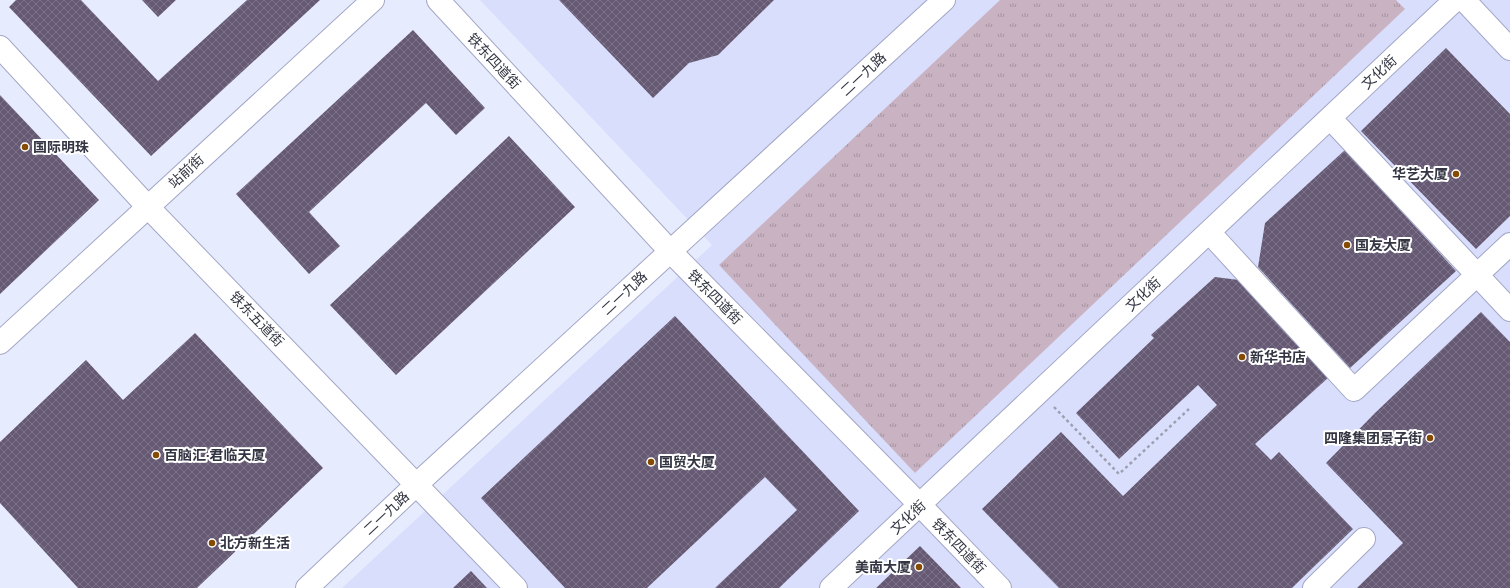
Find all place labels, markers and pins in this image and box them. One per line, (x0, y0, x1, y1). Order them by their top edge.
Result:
place label: 国际明珠 (33, 138, 89, 156)
marker: 国际明珠 (20, 142, 30, 152)
place label: 华艺大厦 (1392, 165, 1448, 183)
marker: 华艺大厦 (1451, 169, 1461, 179)
place label: 国友大厦 (1355, 236, 1411, 254)
marker: 国友大厦 (1342, 240, 1352, 250)
place label: 新华书店 (1250, 348, 1306, 366)
marker: 新华书店 (1237, 352, 1247, 362)
place label: 四隆集团景子街 (1324, 429, 1422, 447)
marker: 四隆集团景子街 (1425, 433, 1435, 443)
place label: 百脑汇·君临天厦 (164, 446, 266, 464)
marker: 百脑汇·君临天厦 (151, 450, 161, 460)
place label: 国贸大厦 (659, 453, 715, 471)
marker: 国贸大厦 (646, 457, 656, 467)
place label: 北方新生活 (220, 534, 290, 552)
marker: 北方新生活 (207, 538, 217, 548)
place label: 美南大厦 (855, 558, 911, 576)
marker: 美南大厦 (914, 562, 924, 572)

